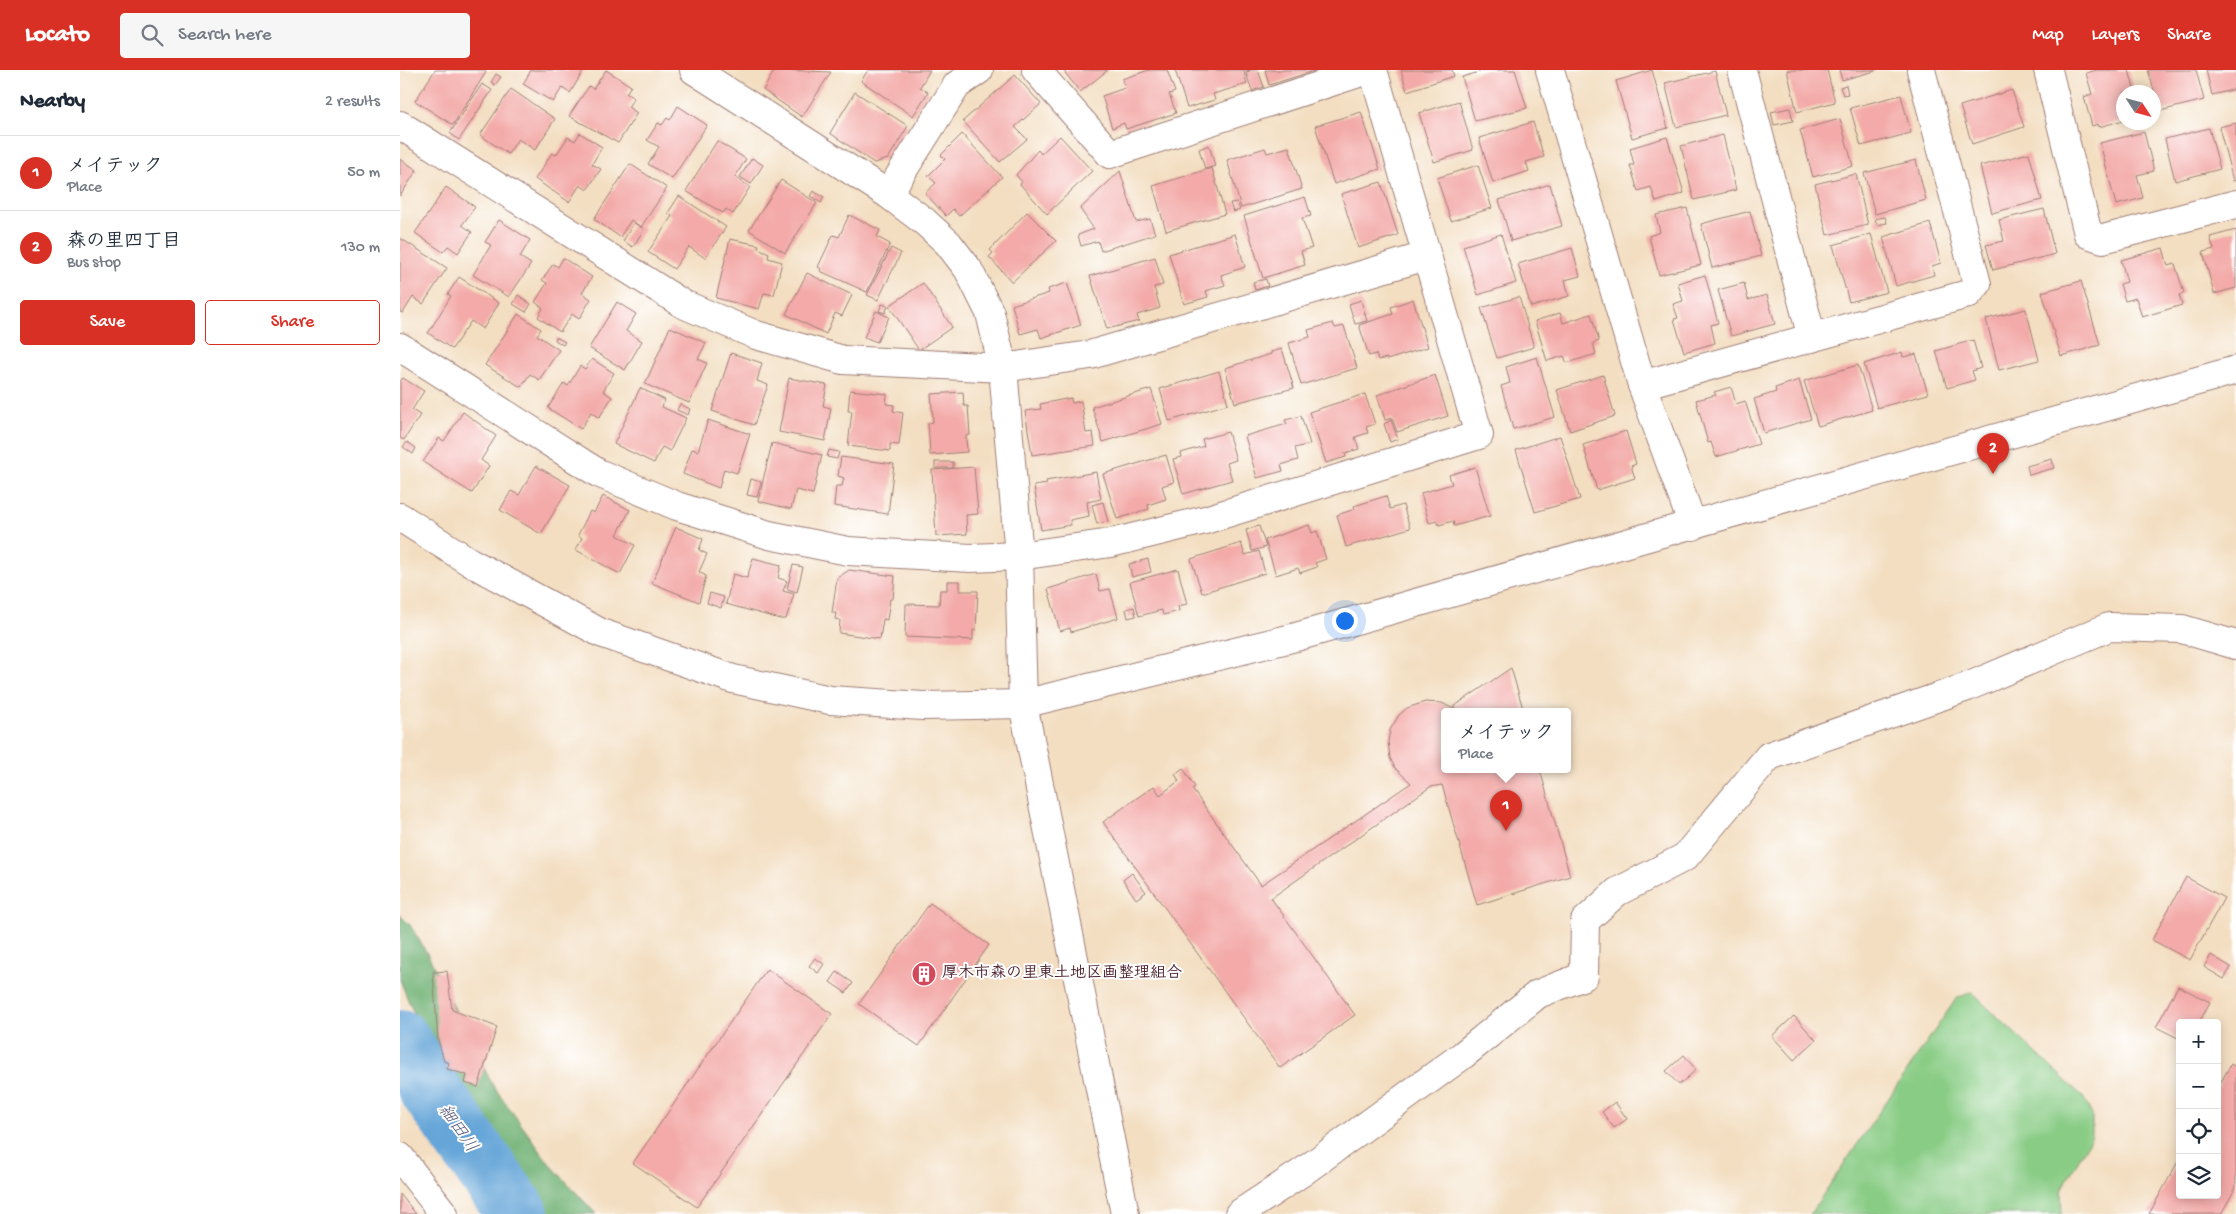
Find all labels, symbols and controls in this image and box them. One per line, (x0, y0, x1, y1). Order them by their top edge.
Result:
search box (120, 13, 470, 58)
text: Locato (25, 21, 90, 50)
icon: search (138, 21, 166, 49)
text: Search here (178, 24, 272, 47)
text: Map (2032, 25, 2064, 46)
text: Layers (2092, 25, 2139, 46)
text: Share (2167, 25, 2211, 46)
north arrow (2116, 85, 2161, 130)
text: Nearby (20, 90, 85, 115)
text: 2 results (325, 93, 380, 112)
text: メイテック (67, 156, 162, 179)
text: 1 (33, 164, 39, 183)
text: 50 m (347, 164, 380, 183)
text: Place (67, 179, 102, 198)
text: 森の里四丁目 (67, 231, 181, 254)
text: 2 (32, 239, 40, 258)
text: 130 m (341, 239, 380, 258)
text: Bus stop (67, 254, 121, 273)
button: Save (20, 300, 195, 345)
button: Share (205, 300, 380, 345)
pin: 2 (1977, 433, 2009, 474)
your location (1332, 608, 1358, 634)
popup (1441, 708, 1571, 773)
text: メイテック (1458, 723, 1554, 746)
text: Place (1458, 746, 1493, 765)
pin: 1 (1490, 790, 1522, 831)
building icon: 厚木市森の里東土地区画整理組合 (911, 961, 937, 987)
place label: 厚木市森の里東土地区画整理組合 (942, 963, 1182, 984)
map controls (2176, 1019, 2221, 1199)
button: + (2176, 1019, 2221, 1064)
button: − (2176, 1064, 2221, 1109)
water label: 細田川 (433, 1100, 482, 1157)
button: locate (2176, 1109, 2221, 1154)
button: layers (2176, 1154, 2221, 1199)

